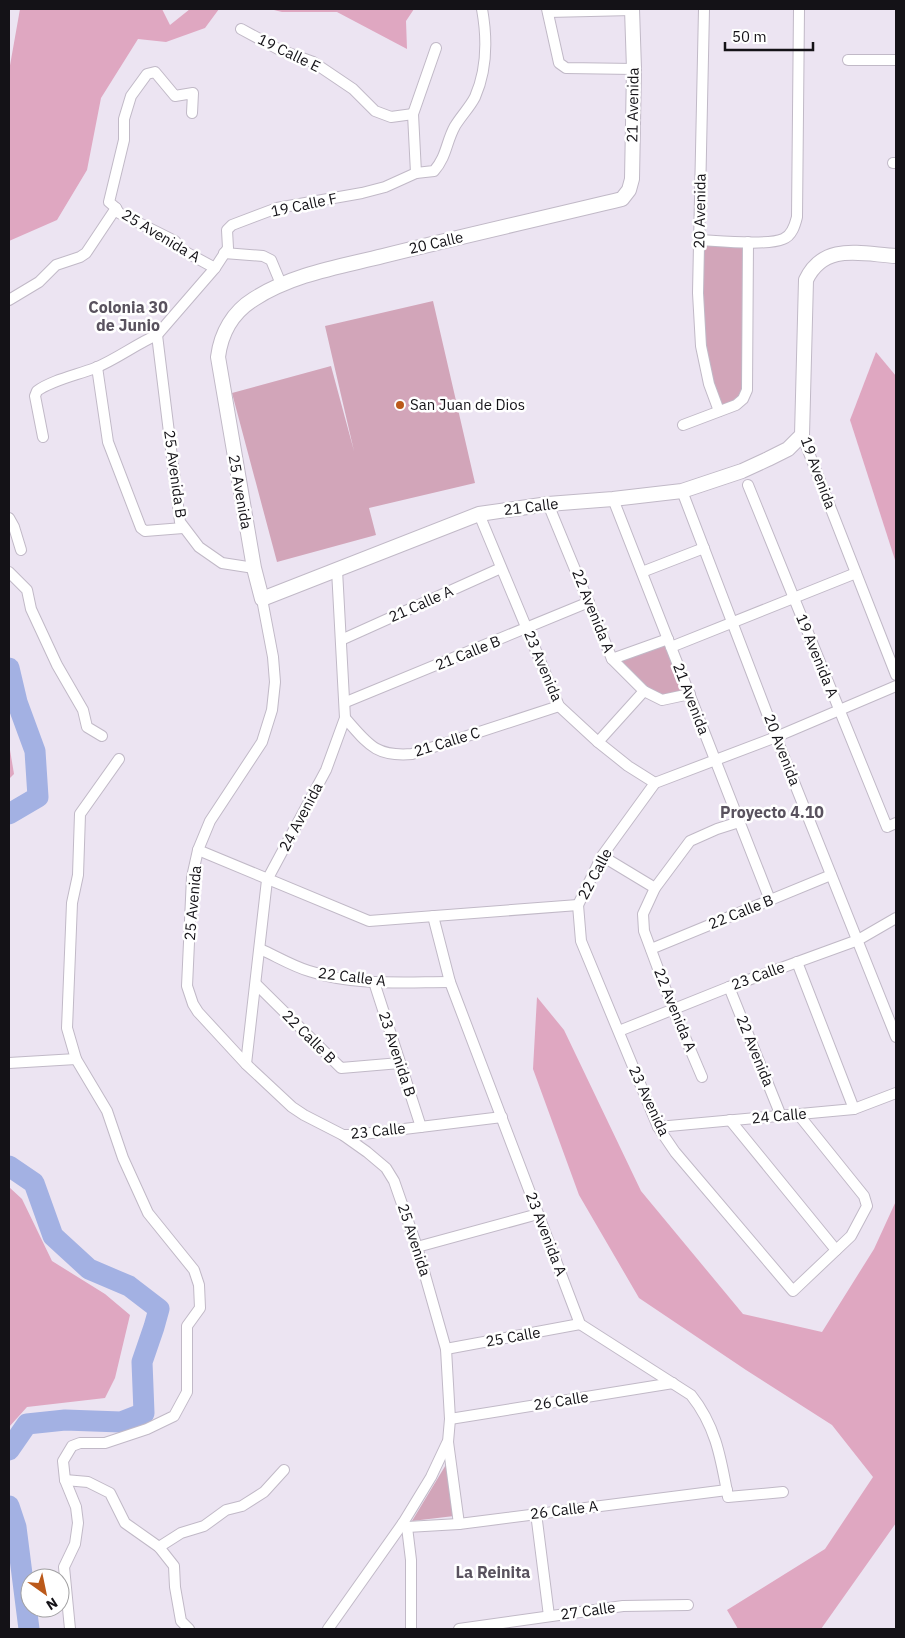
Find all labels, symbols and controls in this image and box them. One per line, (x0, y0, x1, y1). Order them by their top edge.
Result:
scale bar (725, 20, 812, 52)
text: 50 m (732, 27, 767, 46)
street label: 19 Calle E (255, 29, 324, 76)
street label: 21 Avenida (622, 67, 643, 143)
street label: 20 Avenida (689, 173, 710, 249)
street label: 19 Calle F (269, 188, 339, 221)
street label: 25 Avenida A (118, 205, 204, 267)
street label: 20 Calle (407, 227, 465, 258)
district label: Colonia 30 de Junio (88, 297, 168, 335)
place label: San Juan de Dios (410, 395, 525, 414)
marker: San Juan de Dios (394, 399, 406, 411)
street label: 25 Avenida B (160, 429, 191, 519)
street label: 19 Avenida (797, 434, 840, 511)
street label: 25 Avenida (225, 453, 256, 531)
street label: 21 Calle (502, 494, 559, 519)
street label: 22 Avenida A (568, 566, 619, 656)
street label: 21 Calle A (386, 581, 456, 626)
street label: 19 Avenida A (792, 611, 843, 701)
street label: 23 Avenida (520, 627, 567, 704)
street label: 21 Calle B (432, 631, 503, 674)
street label: 21 Avenida (669, 660, 714, 737)
street label: 20 Avenida (760, 711, 805, 788)
street label: 21 Calle C (412, 722, 482, 761)
street label: 24 Avenida (274, 779, 327, 854)
district label: Proyecto 4.10 (720, 802, 824, 822)
street label: 22 Calle (573, 845, 616, 903)
street label: 25 Avenida (180, 865, 205, 941)
street label: 22 Calle B (705, 890, 776, 933)
street label: 23 Calle (729, 957, 787, 994)
street label: 22 Calle A (317, 963, 388, 990)
street label: 22 Avenida A (650, 965, 701, 1055)
street label: 22 Calle B (278, 1006, 340, 1068)
street label: 23 Avenida B (375, 1009, 420, 1099)
street label: 22 Avenida (733, 1012, 778, 1089)
street label: 23 Avenida (625, 1063, 674, 1139)
street label: 24 Calle (751, 1104, 807, 1127)
street label: 23 Calle (350, 1118, 406, 1143)
street label: 23 Avenida A (522, 1189, 571, 1279)
street label: 25 Avenida (394, 1201, 435, 1279)
street label: 25 Calle (484, 1322, 542, 1351)
street label: 26 Calle (532, 1387, 590, 1414)
street label: 26 Calle A (529, 1496, 599, 1523)
district label: La Reinita (456, 1562, 530, 1582)
north arrow (20, 1568, 70, 1618)
text: N (43, 1594, 61, 1614)
street label: 27 Calle (559, 1597, 617, 1624)

